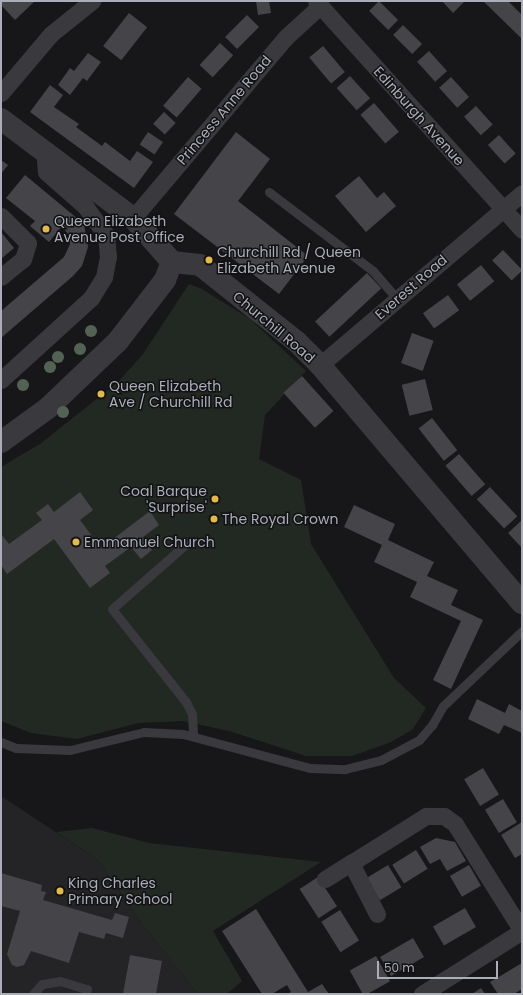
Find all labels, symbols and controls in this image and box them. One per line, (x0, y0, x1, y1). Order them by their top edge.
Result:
street label: Princess Anne Road (173, 52, 275, 168)
street label: Edinburgh Avenue (370, 63, 468, 169)
place label: Queen Elizabeth Avenue Post Office (54, 213, 184, 246)
marker: Queen Elizabeth Avenue Post Office (41, 224, 51, 234)
place label: Churchill Rd / Queen Elizabeth Avenue (217, 244, 361, 276)
street label: Everest Road (371, 251, 451, 323)
marker: Churchill Rd / Queen Elizabeth Avenue (204, 255, 214, 265)
street label: Churchill Road (230, 288, 318, 366)
place label: Queen Elizabeth Ave / Churchill Rd (109, 378, 233, 410)
marker: Queen Elizabeth Ave / Churchill Rd (96, 389, 106, 399)
place label: Coal Barque 'Surprise' (120, 483, 207, 516)
marker: Coal Barque 'Surprise' (210, 494, 220, 504)
place label: The Royal Crown (222, 511, 338, 527)
marker: The Royal Crown (209, 514, 219, 524)
place label: Emmanuel Church (84, 534, 215, 550)
marker: Emmanuel Church (71, 537, 81, 547)
place label: King Charles Primary School (68, 875, 173, 908)
marker: King Charles Primary School (55, 886, 65, 896)
scale bar (379, 953, 500, 979)
text: 50 m (384, 959, 415, 976)

